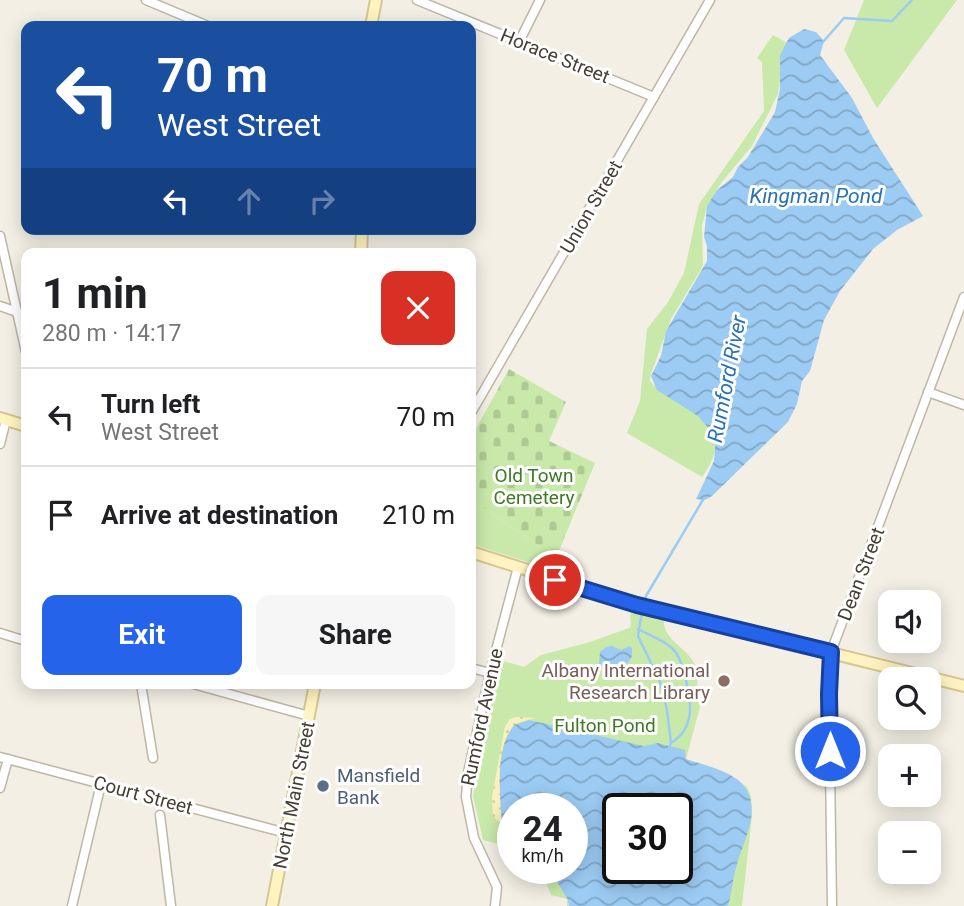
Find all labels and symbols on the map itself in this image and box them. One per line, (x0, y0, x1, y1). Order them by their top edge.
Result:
street label: Horace Street (497, 24, 613, 88)
street label: Union Street (555, 156, 627, 258)
water label: Kingman Pond (750, 184, 883, 208)
water label: Rumford River (703, 313, 751, 444)
park label: Old Town Cemetery (493, 464, 575, 509)
street label: Dean Street (833, 524, 889, 624)
pin (525, 550, 585, 610)
street label: Rumford Avenue (456, 646, 508, 788)
place label: Albany International Research Library (541, 659, 710, 704)
marker: Albany International Research Library (716, 673, 732, 689)
park label: Fulton Pond (554, 714, 656, 737)
position arrow (793, 714, 867, 788)
street label: North Main Street (268, 719, 320, 871)
place label: Mansfield Bank (337, 764, 420, 809)
street label: Court Street (91, 771, 195, 819)
marker: Mansfield Bank (315, 778, 331, 794)
speed limit sign: 30 (602, 793, 693, 884)

